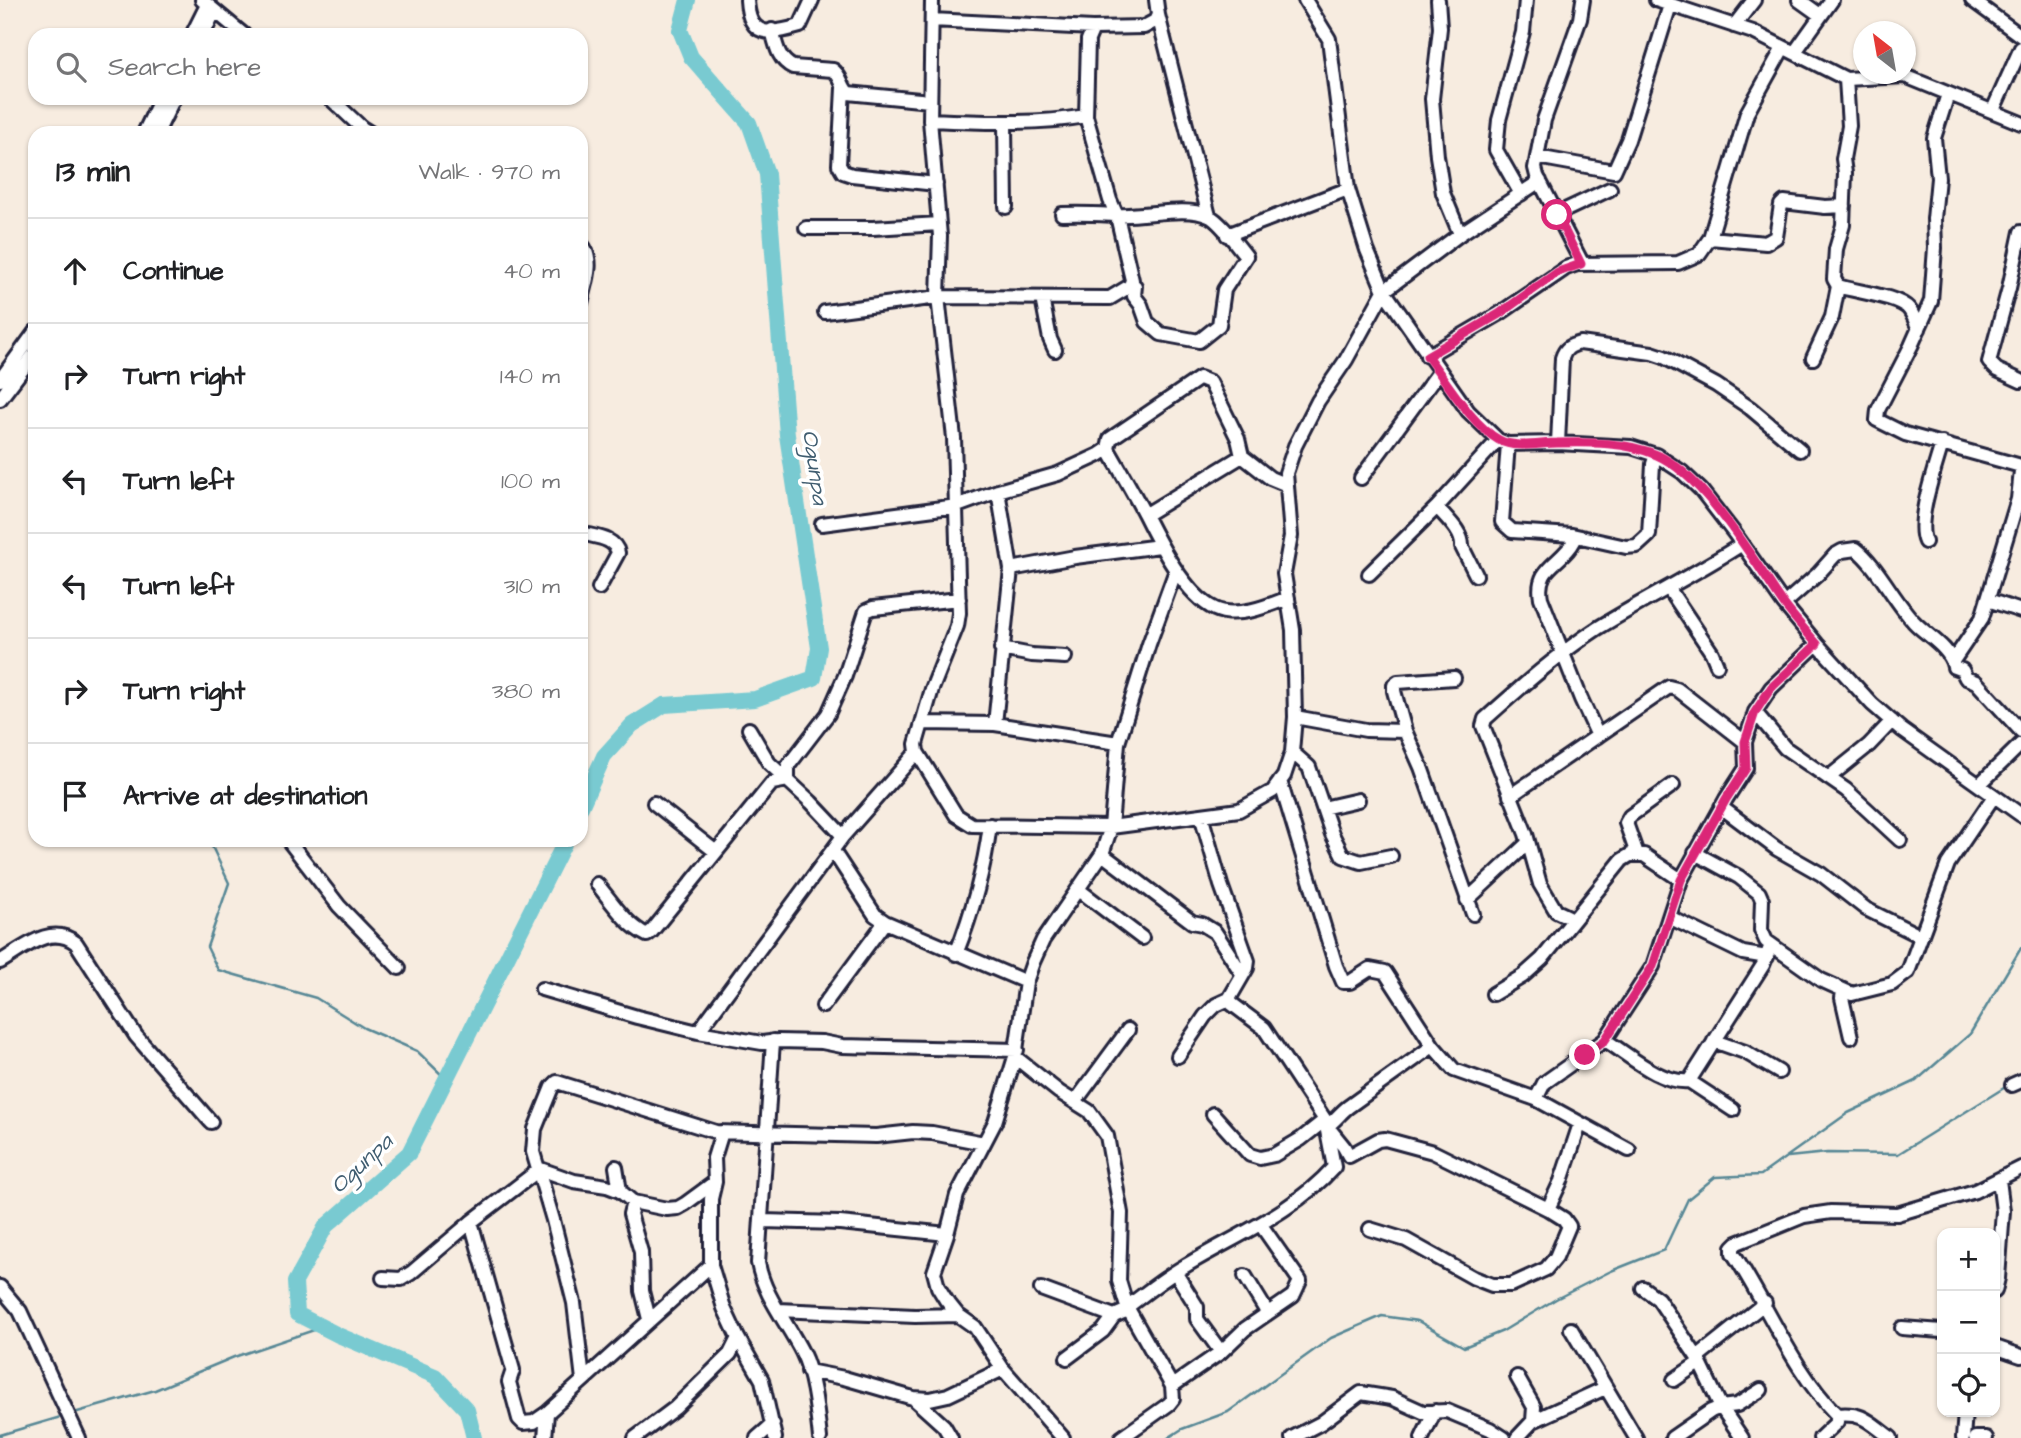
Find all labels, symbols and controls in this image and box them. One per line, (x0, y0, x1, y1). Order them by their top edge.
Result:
north arrow (1853, 21, 1916, 84)
search box (28, 28, 588, 105)
icon: search (52, 48, 90, 86)
text: Search here (108, 49, 261, 85)
text: 13 min (56, 151, 130, 193)
text: Walk · 970 m (418, 156, 560, 188)
route start (1541, 199, 1572, 230)
icon: ahead (56, 252, 94, 290)
text: Continue (123, 253, 224, 289)
text: 40 m (503, 255, 560, 287)
icon: right (56, 357, 94, 395)
text: Turn right (123, 358, 245, 394)
text: 140 m (500, 360, 560, 392)
water label: Ogunpa (793, 428, 836, 508)
icon: left (56, 462, 94, 500)
text: Turn left (123, 463, 234, 499)
text: 100 m (501, 465, 560, 497)
icon: left (56, 567, 94, 605)
text: Turn left (123, 568, 234, 604)
text: 310 m (504, 570, 560, 602)
icon: right (56, 672, 94, 710)
text: Turn right (123, 673, 245, 709)
text: 380 m (492, 675, 560, 707)
icon: arrive (56, 777, 94, 815)
text: Arrive at destination (123, 778, 368, 814)
route end (1569, 1039, 1600, 1070)
water label: Ogunpa (323, 1126, 402, 1202)
map controls (1937, 1228, 2000, 1417)
button: + (1937, 1228, 2000, 1291)
button: − (1937, 1291, 2000, 1354)
button: locate (1937, 1354, 2000, 1417)

